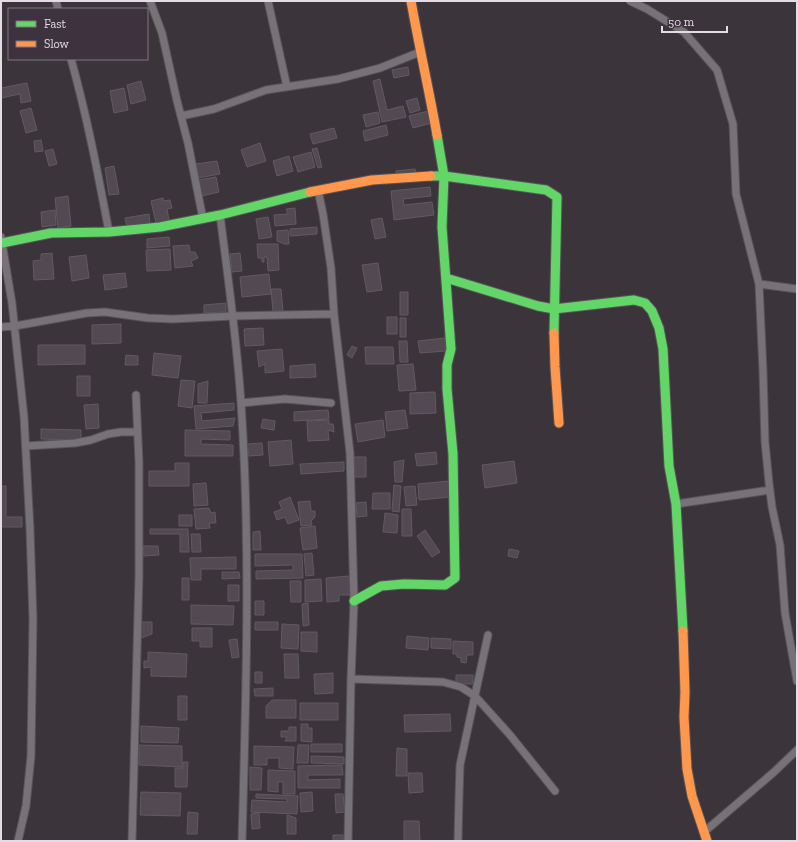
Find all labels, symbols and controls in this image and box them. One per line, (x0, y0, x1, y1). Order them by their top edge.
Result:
legend (8, 8, 148, 60)
scale bar (662, 8, 727, 34)
text: 50 m (668, 15, 695, 29)
text: Fast (44, 17, 67, 31)
text: Slow (44, 37, 70, 51)

